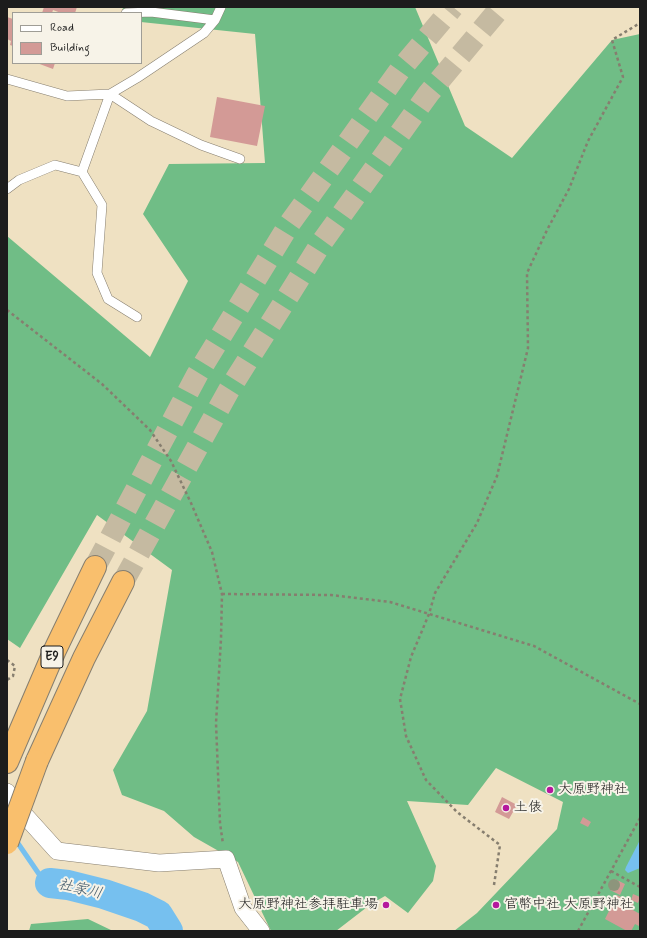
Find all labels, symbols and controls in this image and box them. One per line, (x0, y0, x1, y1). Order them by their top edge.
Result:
legend (12, 12, 142, 64)
text: Road (50, 20, 74, 36)
text: Building (50, 40, 90, 56)
road number: E9 (41, 646, 63, 668)
place label: 大原野神社 (558, 782, 628, 798)
marker: 大原野神社 (545, 785, 555, 795)
place label: 土俵 (514, 800, 542, 816)
marker: 土俵 (501, 803, 511, 813)
water label: 社家川 (56, 876, 104, 904)
place label: 大原野神社参拝駐車場 (238, 897, 378, 913)
place label: 官幣中社 大原野神社 (504, 897, 634, 913)
marker: 大原野神社参拝駐車場 (381, 900, 391, 910)
marker: 官幣中社 大原野神社 (491, 900, 501, 910)

